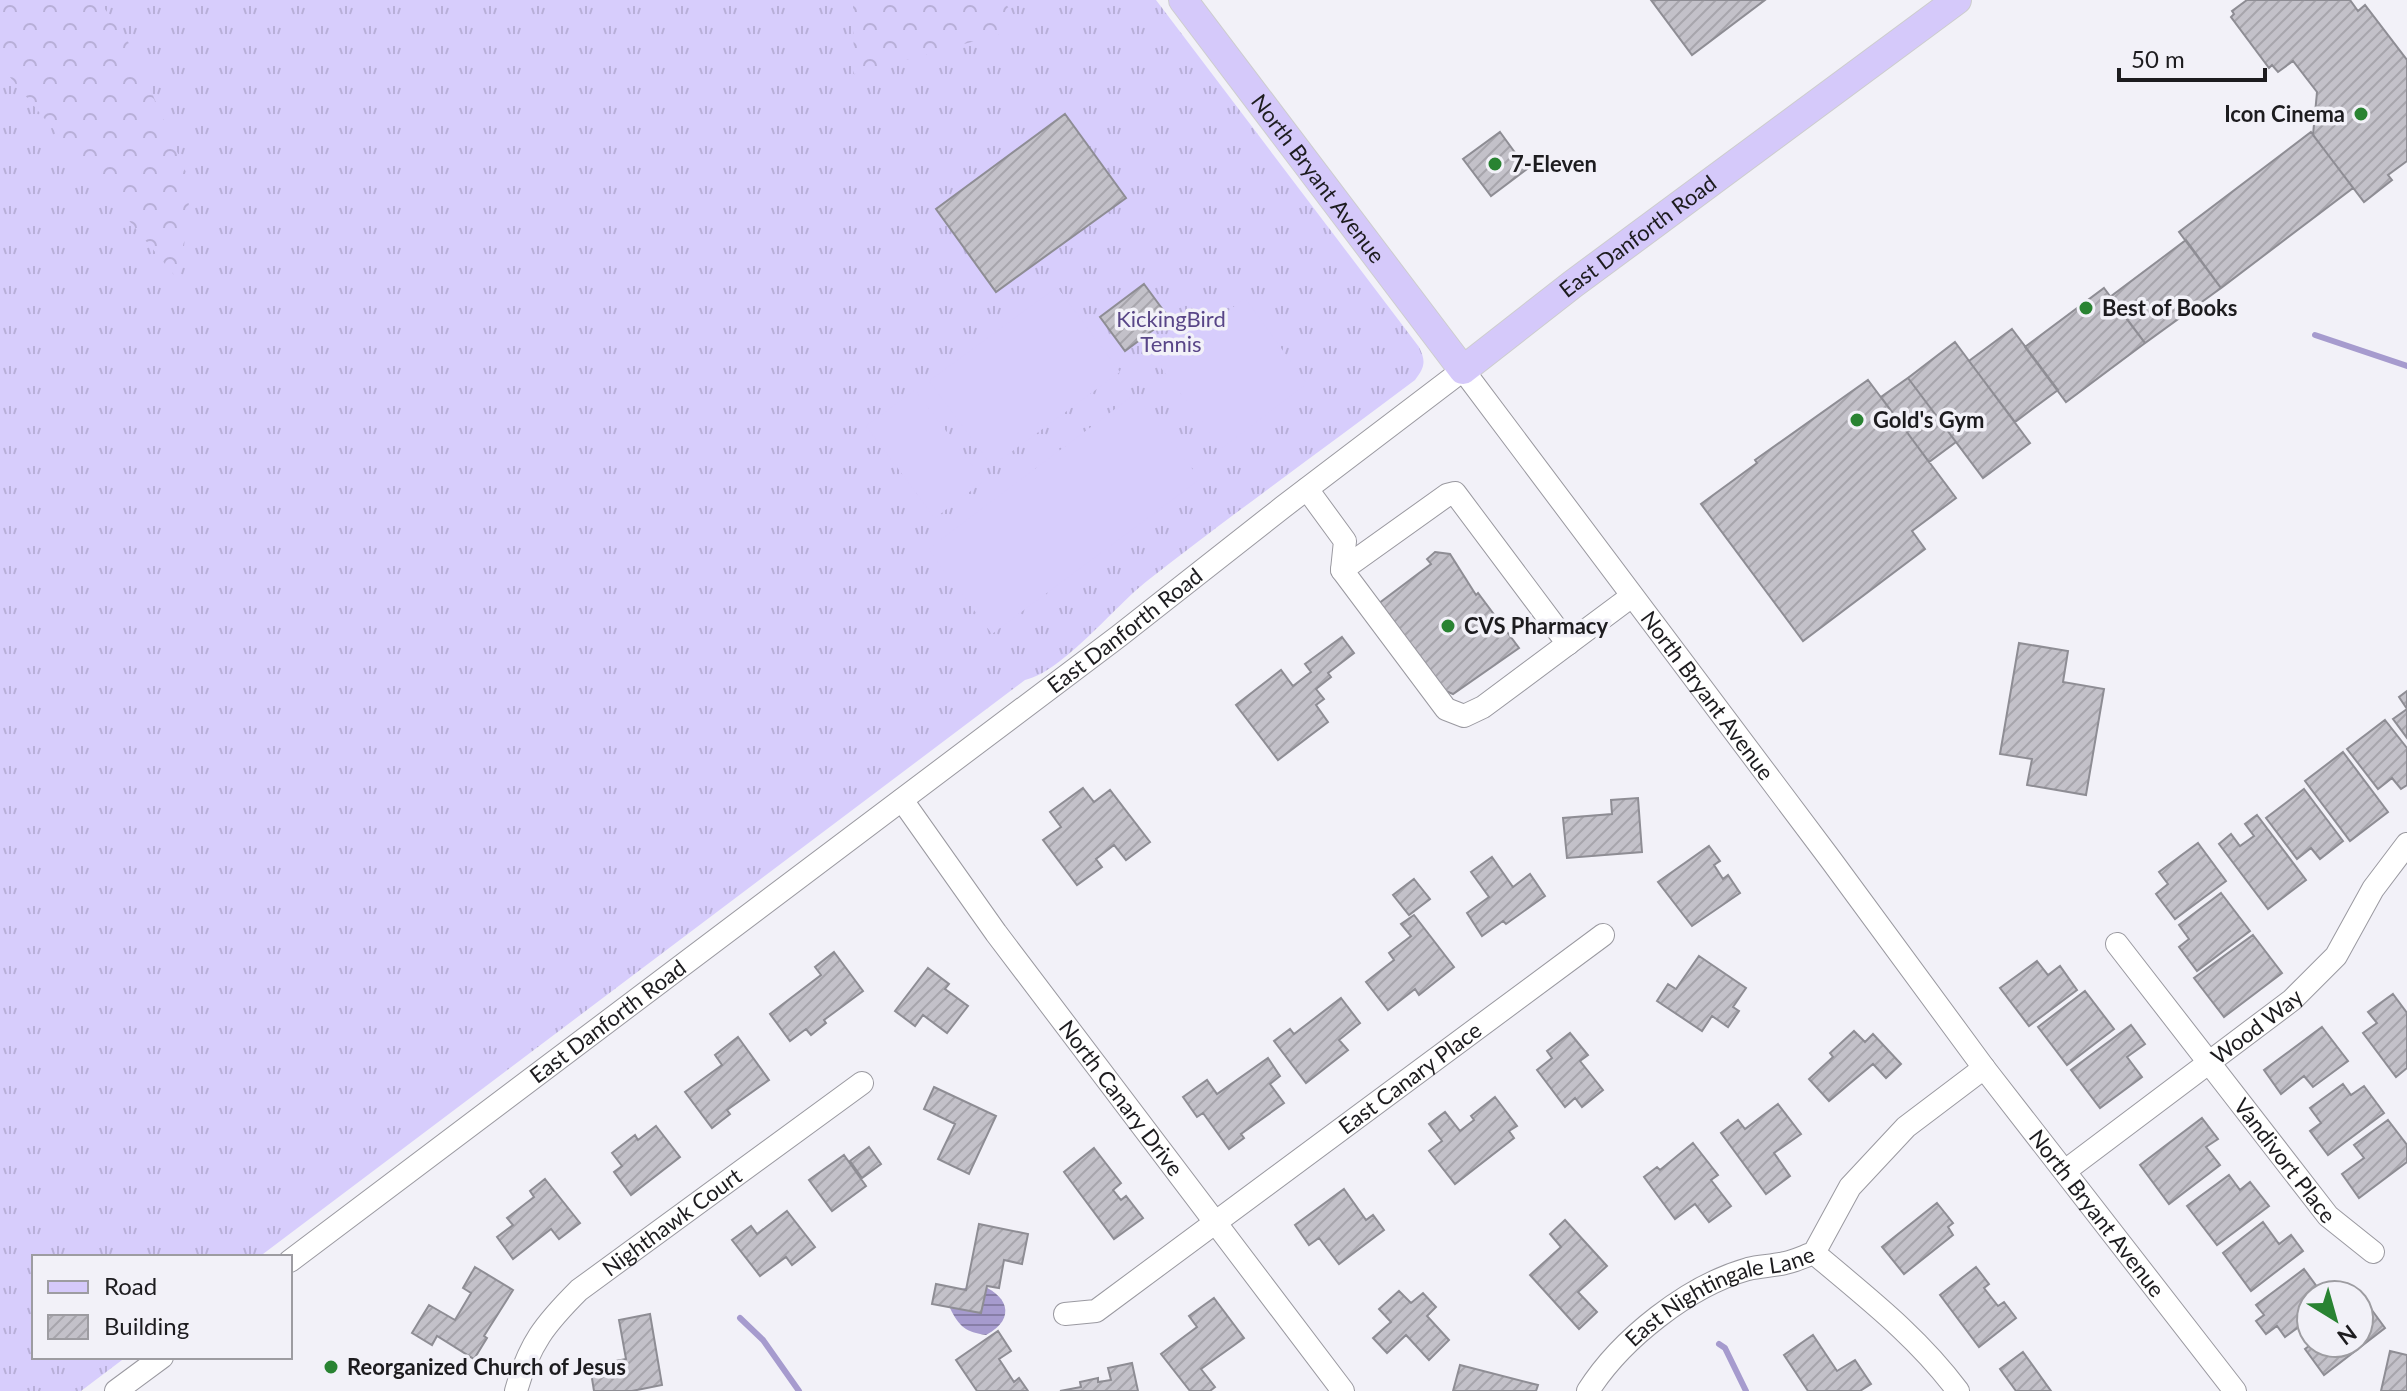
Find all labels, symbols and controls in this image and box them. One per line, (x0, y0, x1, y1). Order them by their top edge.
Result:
scale bar (2119, 32, 2265, 82)
text: 50 m (2131, 44, 2185, 73)
street label: North Bryant Avenue (1246, 89, 1391, 268)
place label: Icon Cinema (2224, 100, 2345, 127)
marker: Icon Cinema (2352, 105, 2370, 123)
place label: 7-Eleven (1511, 150, 1597, 177)
marker: 7-Eleven (1486, 155, 1504, 173)
street label: East Danforth Road (1553, 169, 1721, 303)
place label: Best of Books (2102, 294, 2238, 321)
marker: Best of Books (2077, 299, 2095, 317)
park label: KickingBird Tennis (1116, 305, 1226, 357)
place label: Gold's Gym (1873, 406, 1984, 433)
marker: Gold's Gym (1848, 411, 1866, 429)
street label: East Danforth Road (1042, 562, 1207, 698)
street label: North Bryant Avenue (1636, 605, 1780, 785)
place label: CVS Pharmacy (1464, 612, 1608, 639)
marker: CVS Pharmacy (1439, 617, 1457, 635)
street label: East Danforth Road (524, 953, 691, 1089)
street label: Wood Way (2205, 983, 2308, 1069)
street label: North Canary Drive (1054, 1014, 1189, 1181)
street label: East Canary Place (1333, 1016, 1486, 1140)
street label: Vandivort Place (2229, 1092, 2342, 1228)
street label: North Bryant Avenue (2024, 1124, 2171, 1302)
street label: Nighthawk Court (597, 1162, 747, 1281)
street label: East Nightingale Lane (1619, 1240, 1818, 1352)
legend (32, 1255, 292, 1359)
text: Road (104, 1271, 157, 1300)
north arrow (2295, 1279, 2375, 1359)
text: Building (104, 1311, 189, 1340)
text: N (2332, 1319, 2362, 1351)
place label: Reorganized Church of Jesus (347, 1353, 626, 1380)
marker: Reorganized Church of Jesus (322, 1358, 340, 1376)

